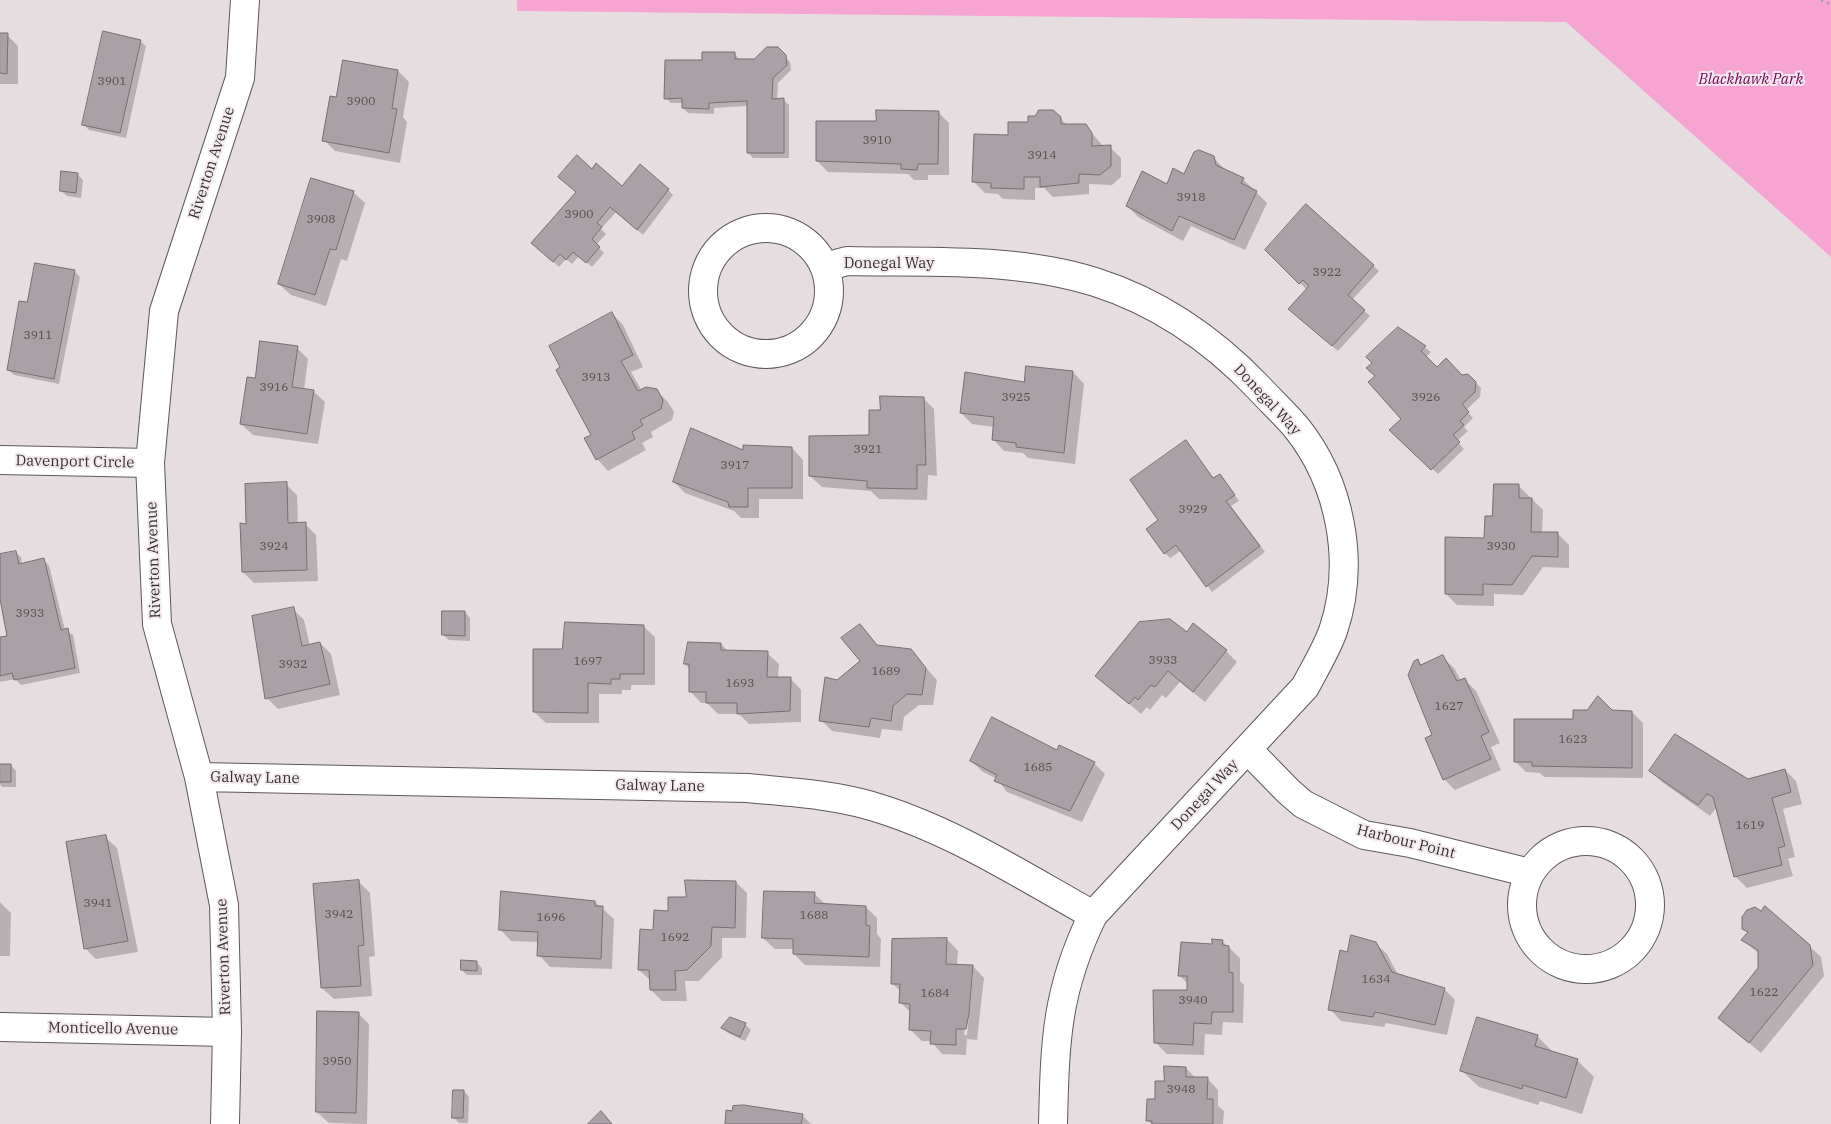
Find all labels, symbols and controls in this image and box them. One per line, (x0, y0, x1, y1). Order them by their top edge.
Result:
park label: Blackhawk Park (1698, 71, 1804, 89)
house number: 3901 (98, 75, 126, 89)
house number: 3900 (347, 95, 375, 109)
street label: Riverton Avenue (185, 105, 239, 221)
house number: 3910 (863, 134, 891, 148)
house number: 3914 (1028, 149, 1056, 163)
house number: 3918 (1177, 191, 1205, 205)
house number: 3900 (565, 208, 593, 222)
house number: 3908 (307, 213, 335, 227)
street label: Donegal Way (844, 255, 934, 273)
house number: 3922 (1313, 266, 1341, 280)
house number: 3911 (24, 329, 52, 343)
street label: Donegal Way (1230, 361, 1304, 439)
house number: 3913 (582, 371, 610, 385)
house number: 3916 (260, 381, 288, 395)
house number: 3925 (1002, 391, 1030, 405)
house number: 3926 (1412, 391, 1440, 405)
house number: 3921 (854, 443, 882, 457)
street label: Davenport Circle (15, 452, 135, 472)
house number: 3917 (721, 459, 749, 473)
street label: Riverton Avenue (143, 501, 165, 619)
house number: 3929 (1179, 503, 1207, 517)
house number: 3924 (260, 540, 288, 554)
house number: 3930 (1487, 540, 1515, 554)
house number: 3933 (16, 607, 44, 621)
house number: 3933 (1149, 654, 1177, 668)
house number: 1697 (574, 655, 602, 669)
house number: 3932 (279, 658, 307, 672)
house number: 1689 (872, 665, 900, 679)
house number: 1693 (726, 677, 754, 691)
house number: 1627 (1435, 700, 1463, 714)
house number: 1623 (1559, 733, 1587, 747)
street label: Donegal Way (1168, 756, 1242, 834)
house number: 1685 (1024, 761, 1052, 775)
street label: Galway Lane (210, 768, 300, 788)
street label: Galway Lane (615, 776, 705, 796)
house number: 1619 (1736, 819, 1764, 833)
street label: Harbour Point (1355, 821, 1457, 863)
house number: 3941 (84, 897, 112, 911)
street label: Riverton Avenue (213, 898, 235, 1016)
house number: 3942 (325, 908, 353, 922)
house number: 1688 (800, 909, 828, 923)
house number: 1696 (537, 911, 565, 925)
house number: 1692 (661, 931, 689, 945)
house number: 1634 (1362, 973, 1390, 987)
house number: 1622 (1750, 986, 1778, 1000)
house number: 1684 (921, 987, 949, 1001)
house number: 3940 (1179, 994, 1207, 1008)
street label: Monticello Avenue (48, 1019, 178, 1039)
house number: 3950 (323, 1055, 351, 1069)
house number: 3948 (1167, 1083, 1195, 1097)

